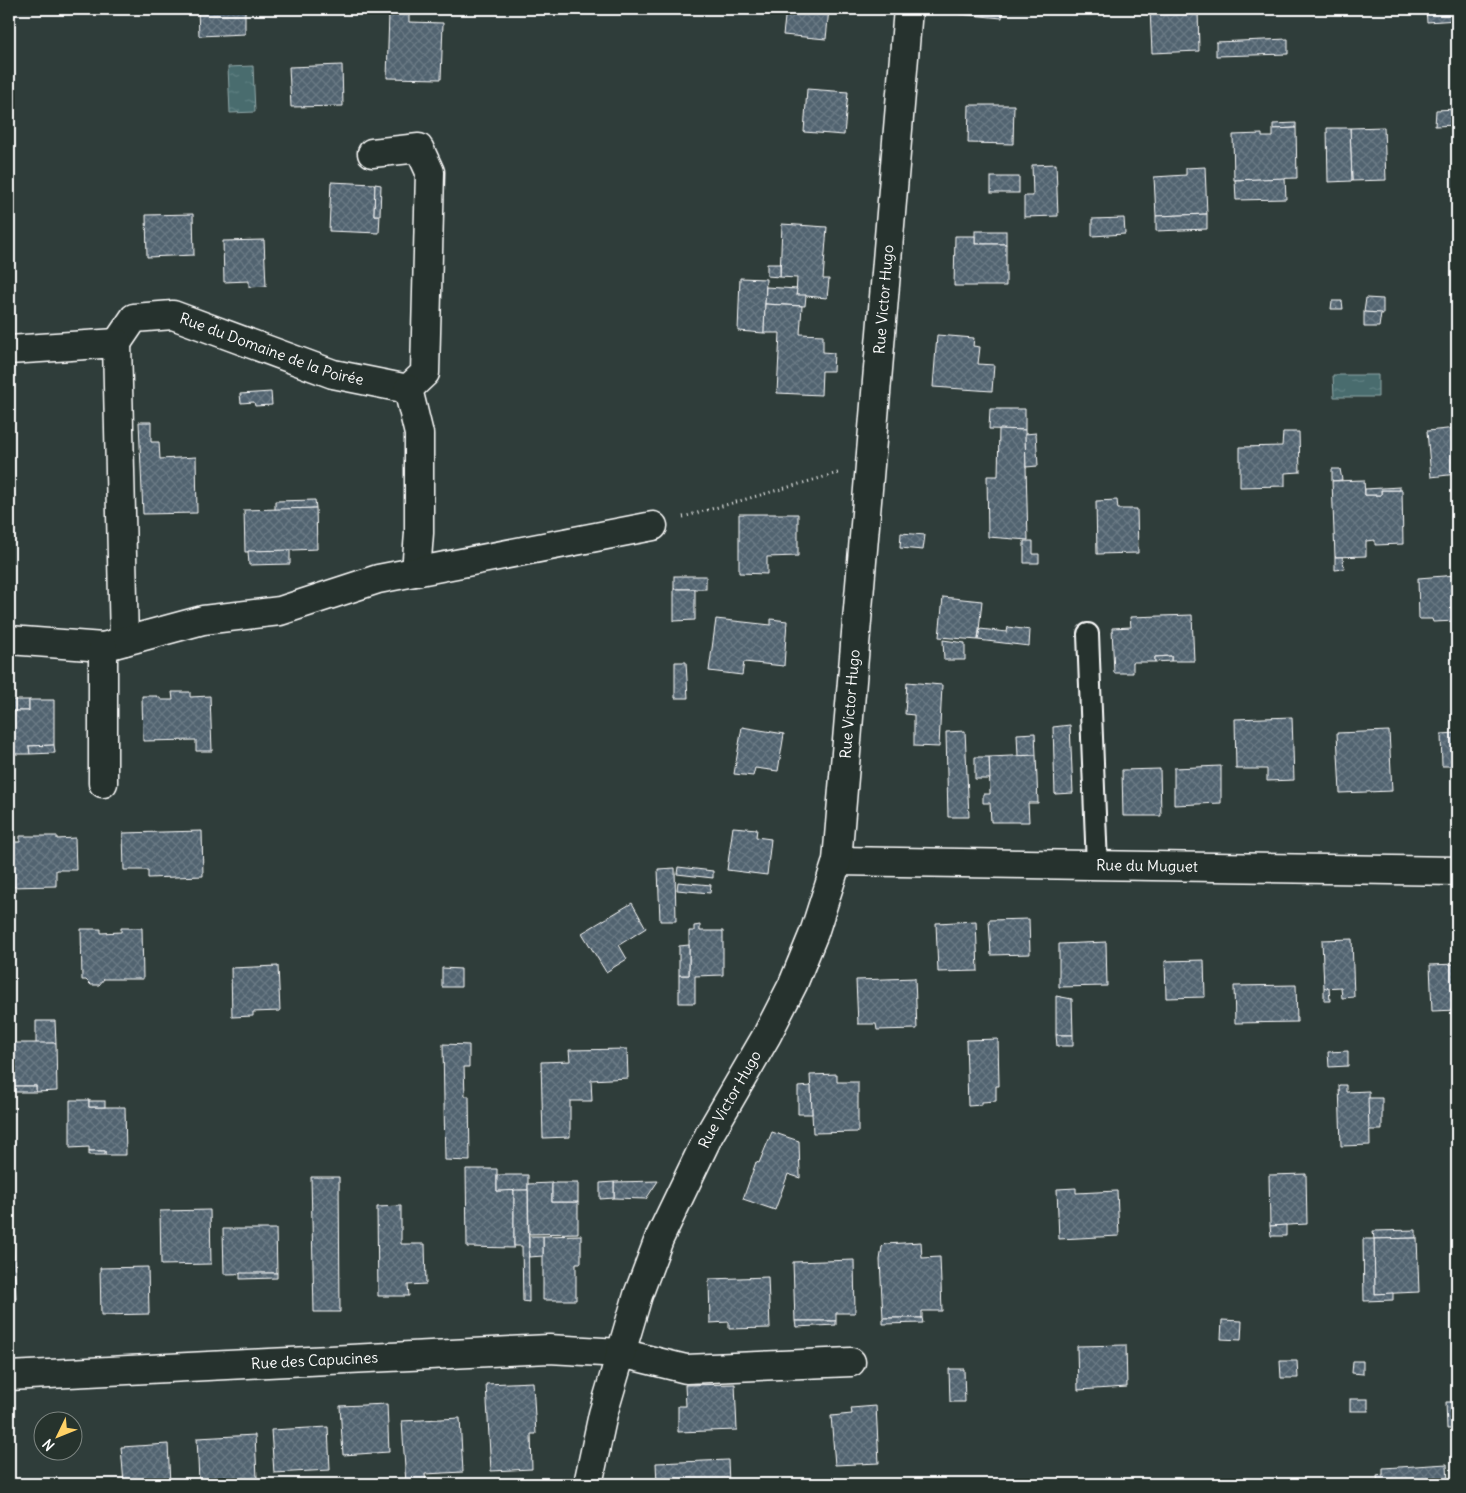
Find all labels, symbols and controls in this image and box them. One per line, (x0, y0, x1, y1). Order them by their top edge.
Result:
street label: Rue Victor Hugo (869, 244, 897, 355)
street label: Rue du Domaine de la Poirée (177, 308, 365, 389)
street label: Rue Victor Hugo (836, 648, 864, 759)
street label: Rue du Muguet (1096, 855, 1198, 876)
street label: Rue Victor Hugo (694, 1047, 765, 1151)
street label: Rue des Capucines (251, 1348, 379, 1373)
north arrow (32, 1410, 82, 1460)
text: N (39, 1435, 58, 1455)

